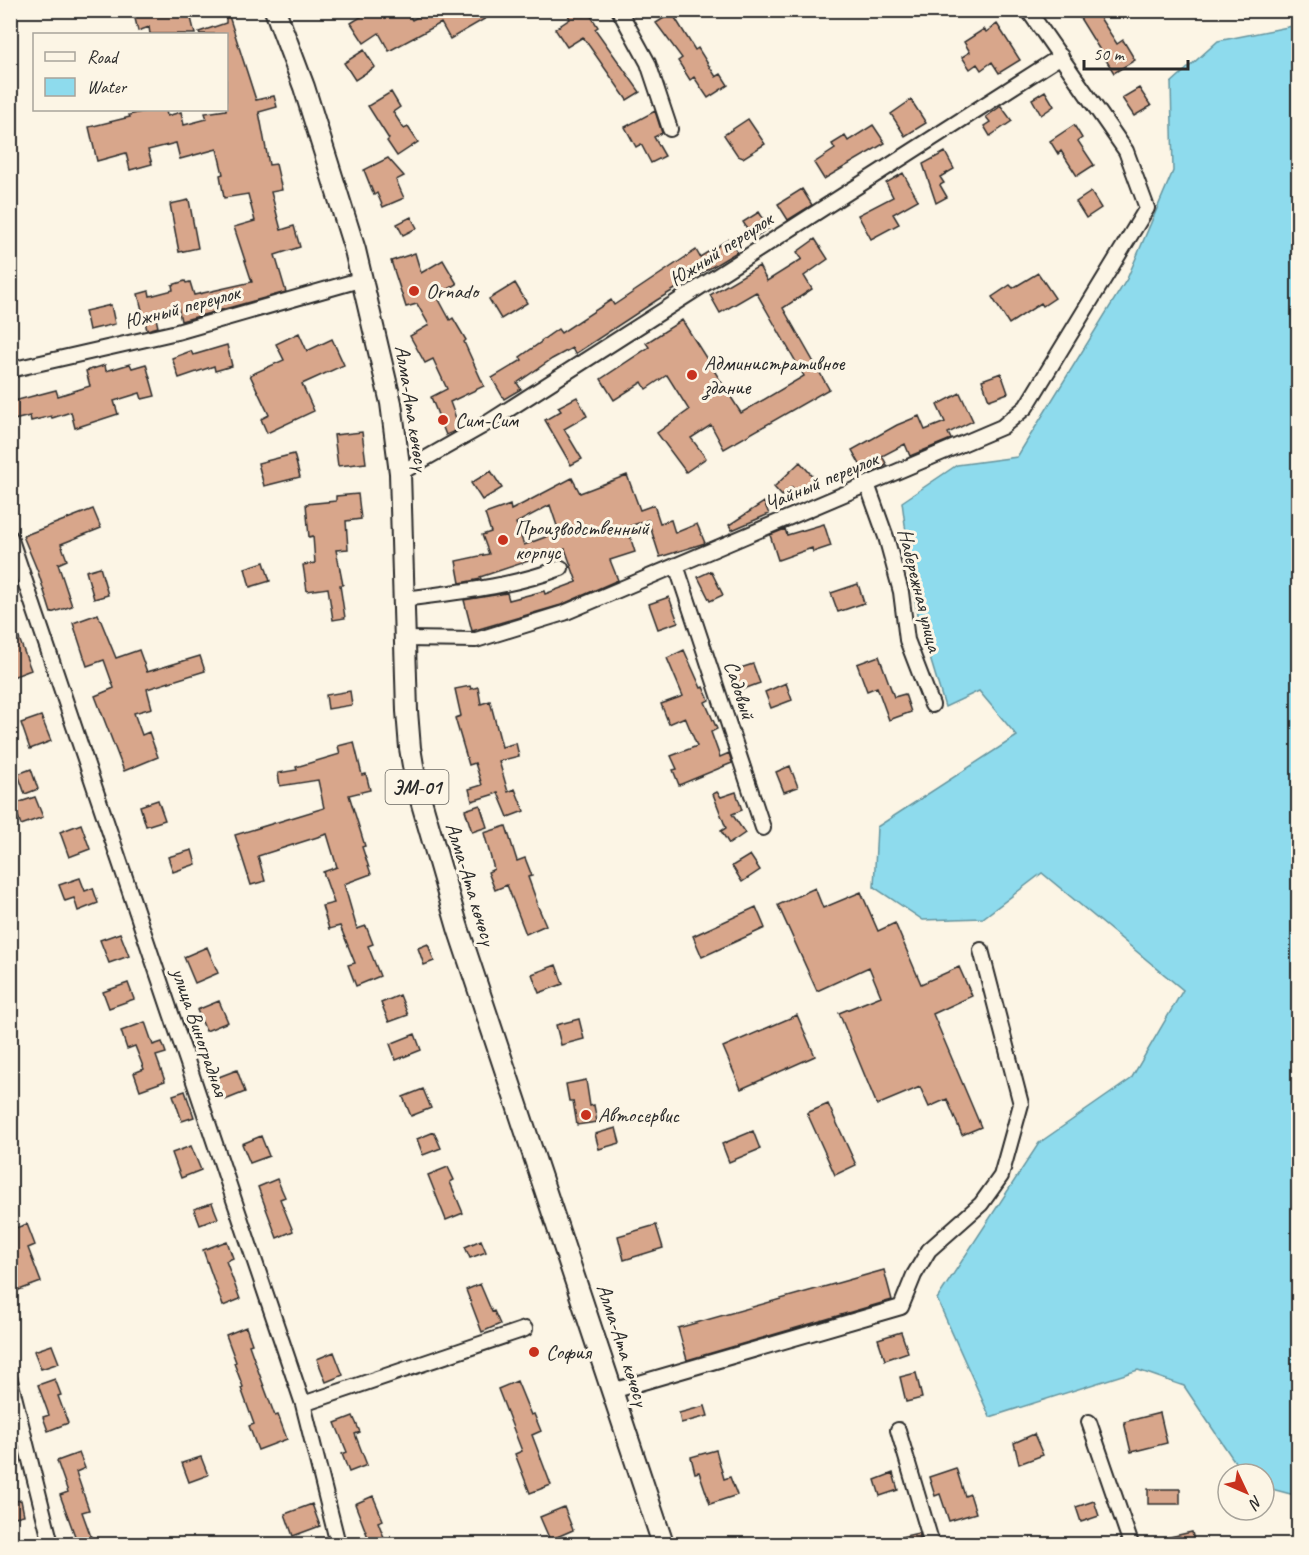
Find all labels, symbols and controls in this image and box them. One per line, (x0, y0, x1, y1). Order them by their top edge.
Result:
legend (33, 33, 228, 111)
scale bar (1084, 33, 1188, 71)
text: 50 m (1093, 43, 1126, 65)
text: Road (87, 46, 120, 68)
text: Water (87, 76, 128, 98)
street label: Южный переулок (664, 205, 779, 292)
place label: Ornado (426, 278, 481, 304)
street label: Южный переулок (122, 279, 244, 335)
marker: Ornado (407, 284, 421, 298)
street label: Алма-Ата көчөсү (389, 343, 435, 475)
place label: Административное здание (701, 350, 845, 401)
marker: Административное здание (685, 368, 699, 382)
place label: Сим-Сим (455, 407, 519, 433)
marker: Сим-Сим (436, 413, 450, 427)
street label: Чайный переулок (760, 445, 884, 517)
place label: Производственный корпус (515, 515, 650, 565)
street label: Набережная улица (892, 526, 948, 656)
marker: Производственный корпус (496, 533, 510, 547)
street label: Садовый (718, 657, 762, 724)
road number: ЭМ-01 (386, 770, 448, 804)
street label: Алма-Ата көчөсү (440, 819, 503, 951)
street label: улица Виноградная (165, 963, 235, 1101)
place label: Автосервис (598, 1102, 680, 1128)
marker: Автосервис (579, 1108, 593, 1122)
street label: Алма-Ата көчөсү (591, 1281, 656, 1412)
place label: София (546, 1339, 593, 1365)
marker: София (527, 1345, 541, 1359)
north arrow (1216, 1462, 1276, 1522)
text: N (1243, 1491, 1267, 1514)

